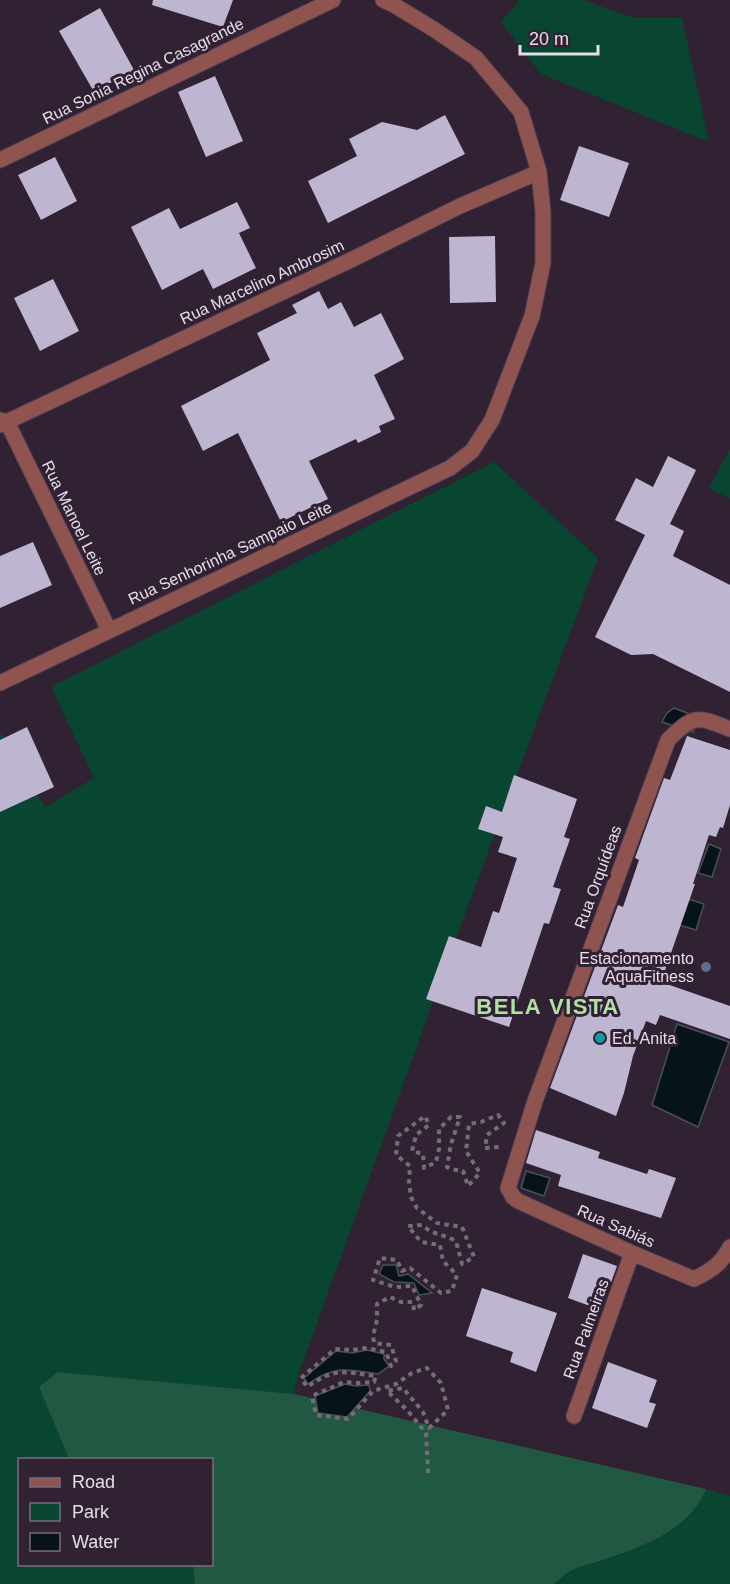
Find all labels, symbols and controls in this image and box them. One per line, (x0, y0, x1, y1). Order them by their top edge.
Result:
street label: Rua Sonia Regina Casagrande (40, 15, 246, 127)
scale bar (520, 18, 598, 56)
text: 20 m (529, 29, 569, 49)
street label: Rua Marcelino Ambrosim (177, 237, 347, 327)
street label: Rua Manoel Leite (39, 458, 109, 578)
street label: Rua Senhorinha Sampaio Leite (126, 498, 334, 608)
street label: Rua Orquídeas (571, 823, 625, 931)
place label: Estacionamento AquaFitness (579, 950, 694, 985)
marker: Estacionamento AquaFitness (699, 960, 713, 974)
district label: BELA VISTA (476, 994, 620, 1019)
place label: Ed. Anita (612, 1030, 676, 1047)
marker: Ed. Anita (593, 1031, 607, 1045)
street label: Rua Sabiás (575, 1201, 657, 1251)
street label: Rua Palmeiras (560, 1277, 612, 1381)
legend (18, 1458, 213, 1566)
text: Road (72, 1472, 115, 1492)
text: Park (72, 1502, 110, 1522)
text: Water (72, 1532, 119, 1552)

